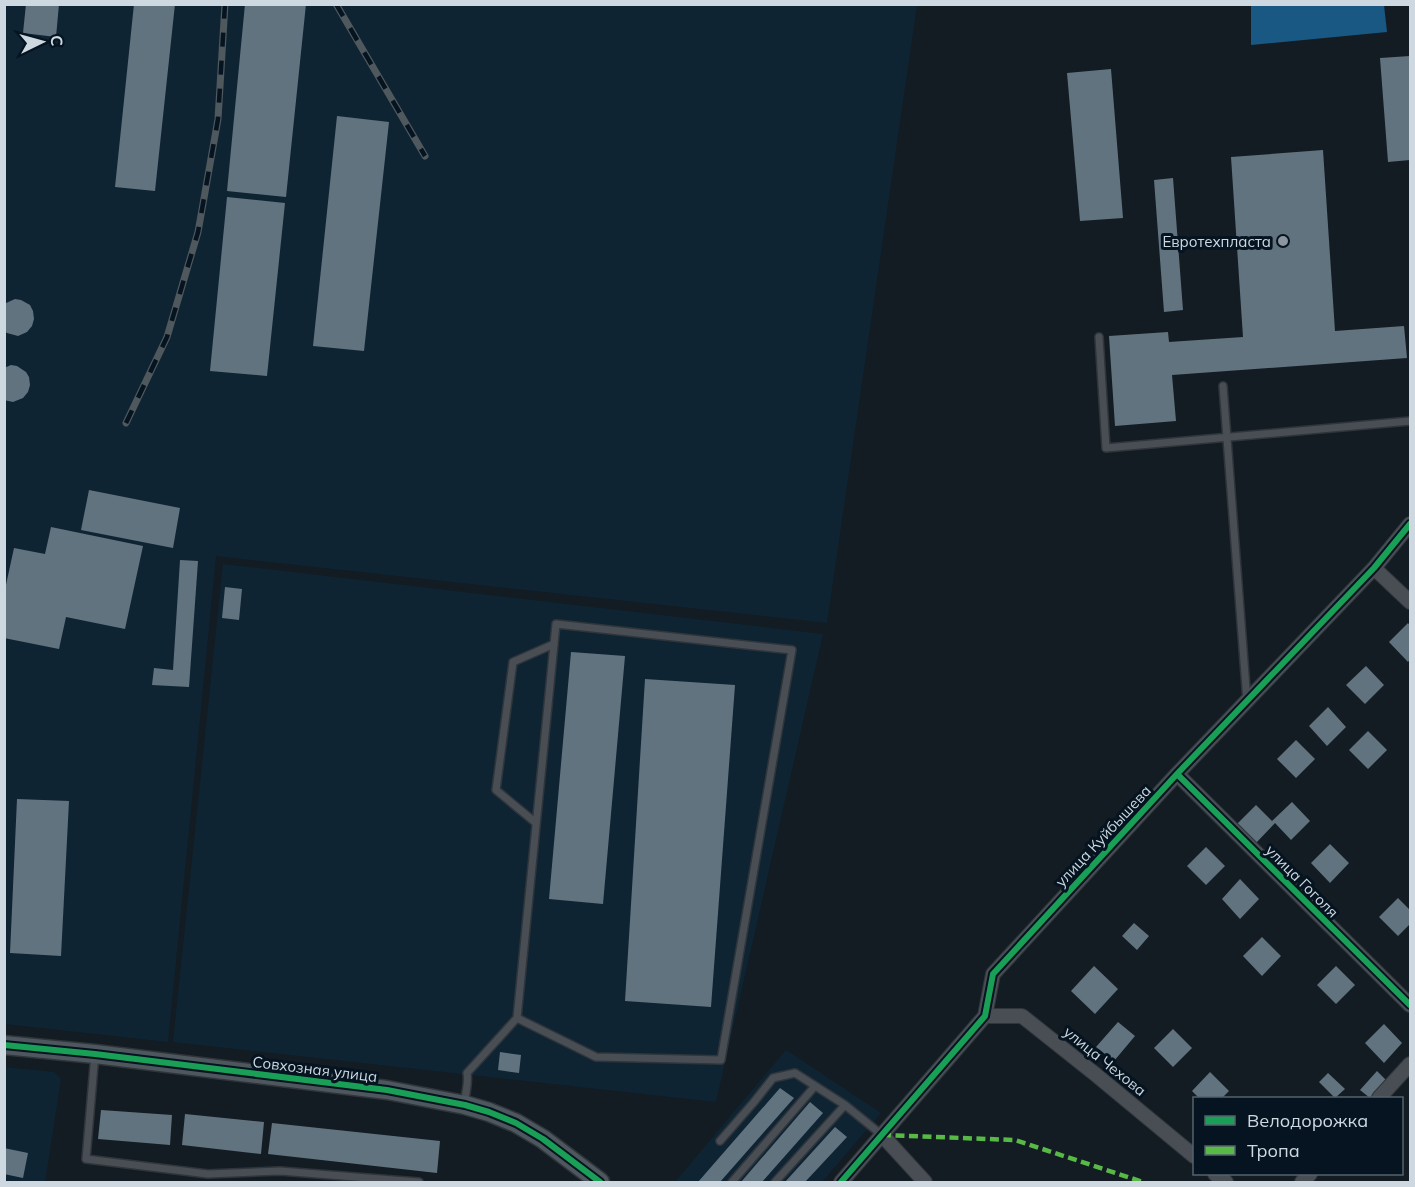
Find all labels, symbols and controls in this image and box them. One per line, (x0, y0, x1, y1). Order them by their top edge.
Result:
north arrow (12, 12, 72, 72)
text: С (47, 34, 67, 47)
place label: Евротехпласта (1162, 232, 1271, 251)
marker: Евротехпласта (1276, 234, 1290, 248)
street label: улица Куйбышева (1051, 781, 1155, 891)
street label: улица Гоголя (1262, 841, 1342, 921)
street label: улица Чехова (1060, 1022, 1150, 1100)
street label: Совхозная улица (252, 1052, 378, 1086)
legend (1193, 1097, 1403, 1175)
text: Велодорожка (1247, 1109, 1368, 1132)
text: Тропа (1247, 1139, 1300, 1162)

